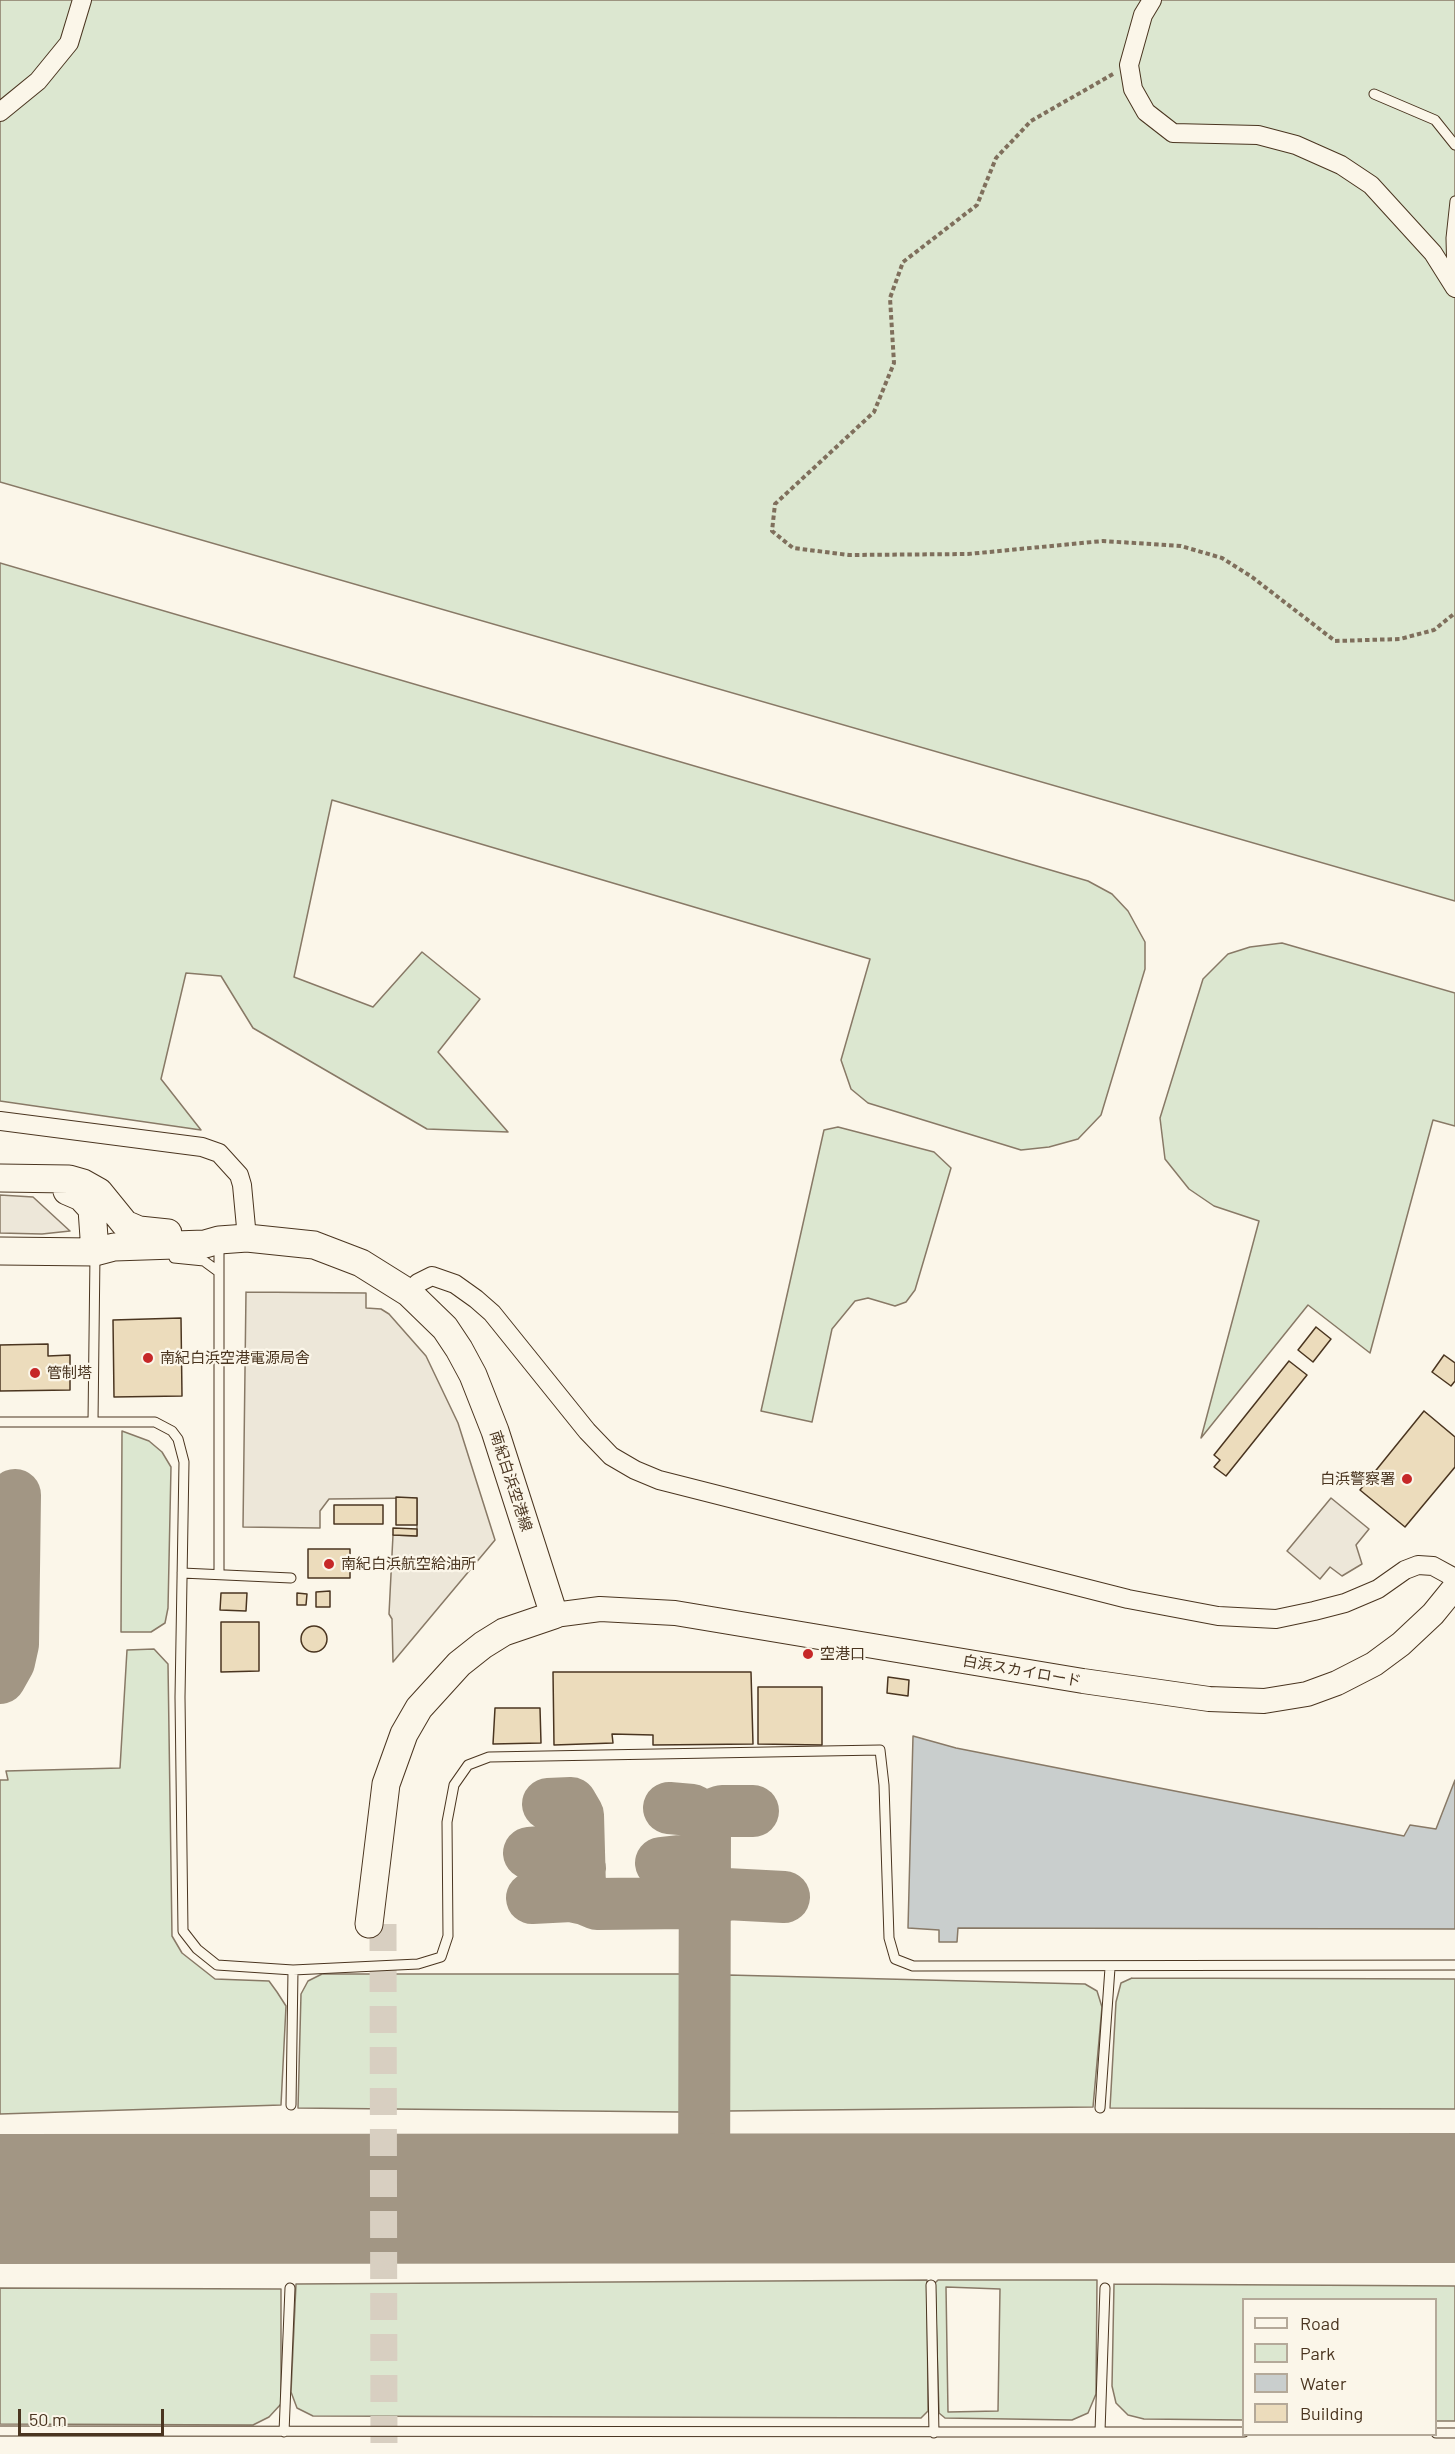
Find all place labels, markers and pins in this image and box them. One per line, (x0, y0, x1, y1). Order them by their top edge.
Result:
place label: 南紀白浜空港電源局舎 (160, 1349, 310, 1367)
marker: 南紀白浜空港電源局舎 (141, 1351, 155, 1365)
place label: 管制塔 (47, 1364, 92, 1382)
marker: 管制塔 (28, 1366, 42, 1380)
place label: 白浜警察署 (1320, 1470, 1395, 1488)
marker: 白浜警察署 (1400, 1472, 1414, 1486)
place label: 南紀白浜航空給油所 (341, 1555, 476, 1573)
marker: 南紀白浜航空給油所 (322, 1557, 336, 1571)
place label: 空港口 (820, 1645, 865, 1663)
marker: 空港口 (801, 1647, 815, 1661)

